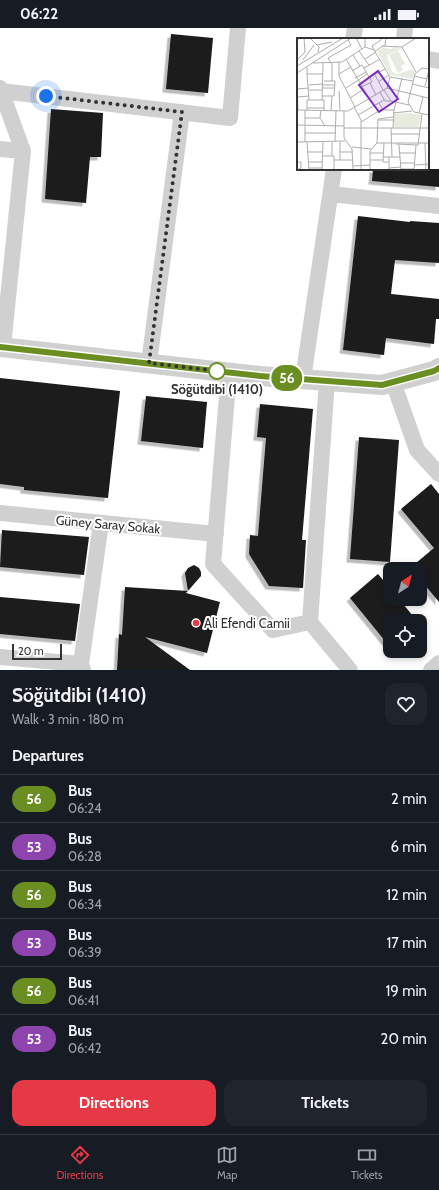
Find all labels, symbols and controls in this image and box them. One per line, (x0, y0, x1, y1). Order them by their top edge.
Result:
text: 06:22 (20, 5, 58, 23)
inset map (297, 38, 429, 170)
your location (36, 86, 56, 106)
marker: Söğütdibi (1410) (208, 362, 226, 380)
line badge: 56 (269, 365, 305, 391)
text: 56 (279, 369, 295, 387)
place label: Söğütdibi (1410) (171, 381, 263, 397)
street label: Güney Saray Sokak (55, 511, 161, 537)
north arrow (383, 562, 427, 606)
map controls (383, 562, 427, 658)
button: locate (383, 614, 427, 658)
place label: Ali Efendi Camii (204, 615, 290, 631)
marker: Ali Efendi Camii (191, 618, 201, 628)
scale bar (12, 642, 62, 661)
text: 20 m (18, 644, 44, 658)
button: heart (385, 683, 427, 725)
text: Söğütdibi (1410) (12, 684, 146, 707)
text: Walk · 3 min · 180 m (12, 711, 124, 727)
text: Departures (12, 747, 84, 765)
text: Bus (68, 782, 92, 800)
text: 56 (26, 790, 42, 808)
text: 2 min (391, 790, 427, 808)
text: 06:24 (68, 800, 102, 816)
text: Bus (68, 830, 92, 848)
text: 53 (26, 838, 42, 856)
text: 6 min (390, 838, 427, 856)
text: 06:28 (68, 848, 102, 864)
text: Bus (68, 878, 92, 896)
text: 56 (26, 886, 42, 904)
text: 12 min (386, 886, 427, 904)
text: 06:34 (68, 896, 102, 912)
text: Bus (68, 926, 92, 944)
text: 53 (26, 934, 42, 952)
text: 17 min (386, 934, 427, 952)
text: 06:39 (68, 944, 102, 960)
text: Bus (68, 974, 92, 992)
text: 56 (26, 982, 42, 1000)
text: 19 min (385, 982, 427, 1000)
text: 06:41 (68, 992, 99, 1008)
text: Bus (68, 1022, 92, 1040)
text: 53 (26, 1030, 42, 1048)
text: 20 min (381, 1030, 427, 1048)
text: 06:42 (68, 1040, 102, 1056)
button: Directions (12, 1080, 216, 1126)
button: Tickets (224, 1080, 427, 1126)
tab: Directions (56, 1144, 103, 1182)
tab: Map (216, 1144, 238, 1182)
tab: Tickets (351, 1144, 383, 1182)

